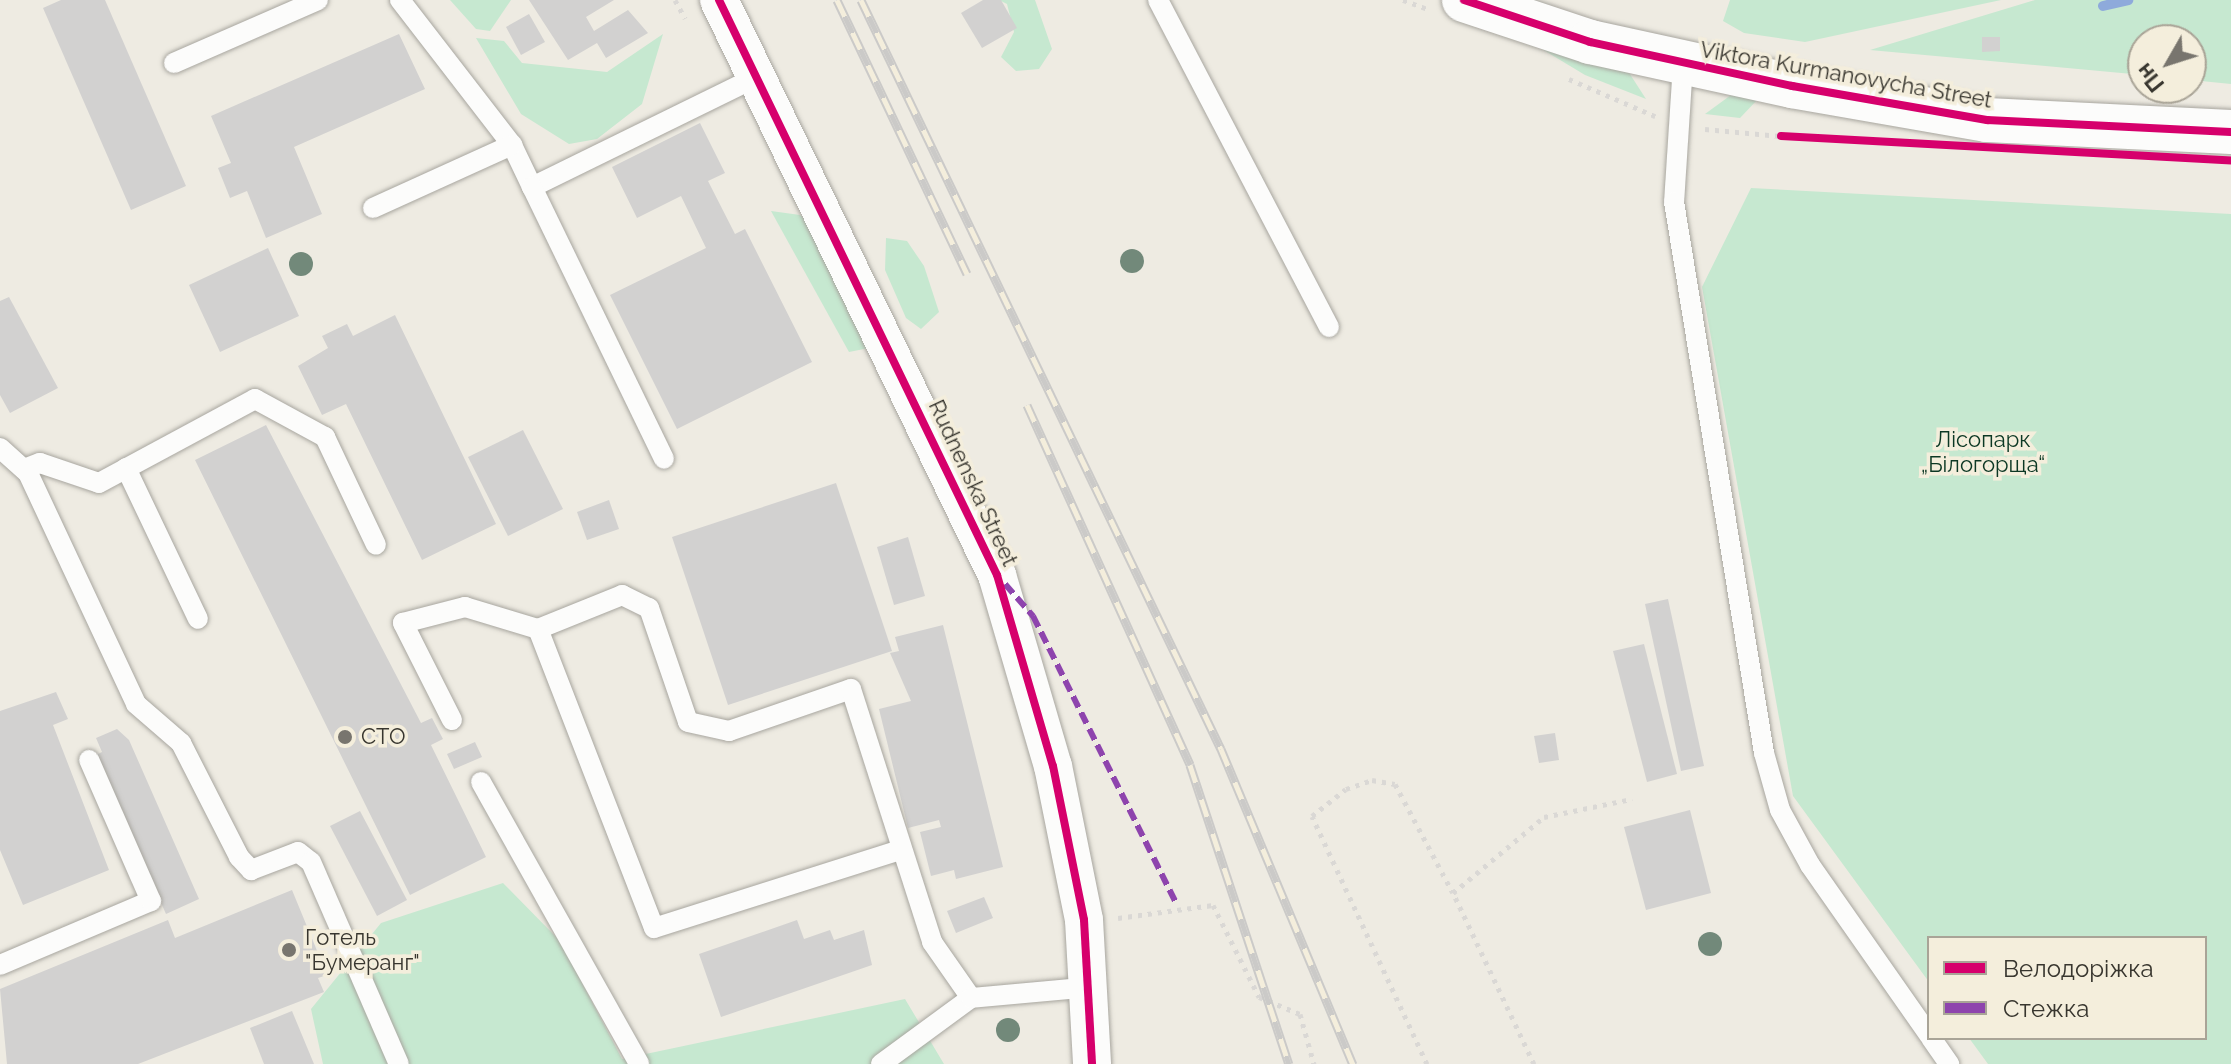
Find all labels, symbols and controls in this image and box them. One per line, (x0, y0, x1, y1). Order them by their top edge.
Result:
north arrow (2127, 24, 2207, 104)
street label: Viktora Kurmanovycha Street (1698, 36, 1994, 114)
text: Пн (2131, 58, 2169, 97)
street label: Rudnenska Street (923, 396, 1023, 570)
park label: Лісопарк „Білогорща“ (1921, 426, 2045, 478)
place label: СТО (361, 724, 405, 750)
marker: СТО (336, 728, 354, 746)
place label: Готель "Бумеранг" (305, 924, 420, 976)
legend (1927, 936, 2207, 1040)
marker: Готель "Бумеранг" (280, 941, 298, 959)
text: Велодоріжка (2003, 954, 2154, 983)
text: Стежка (2003, 994, 2089, 1023)

